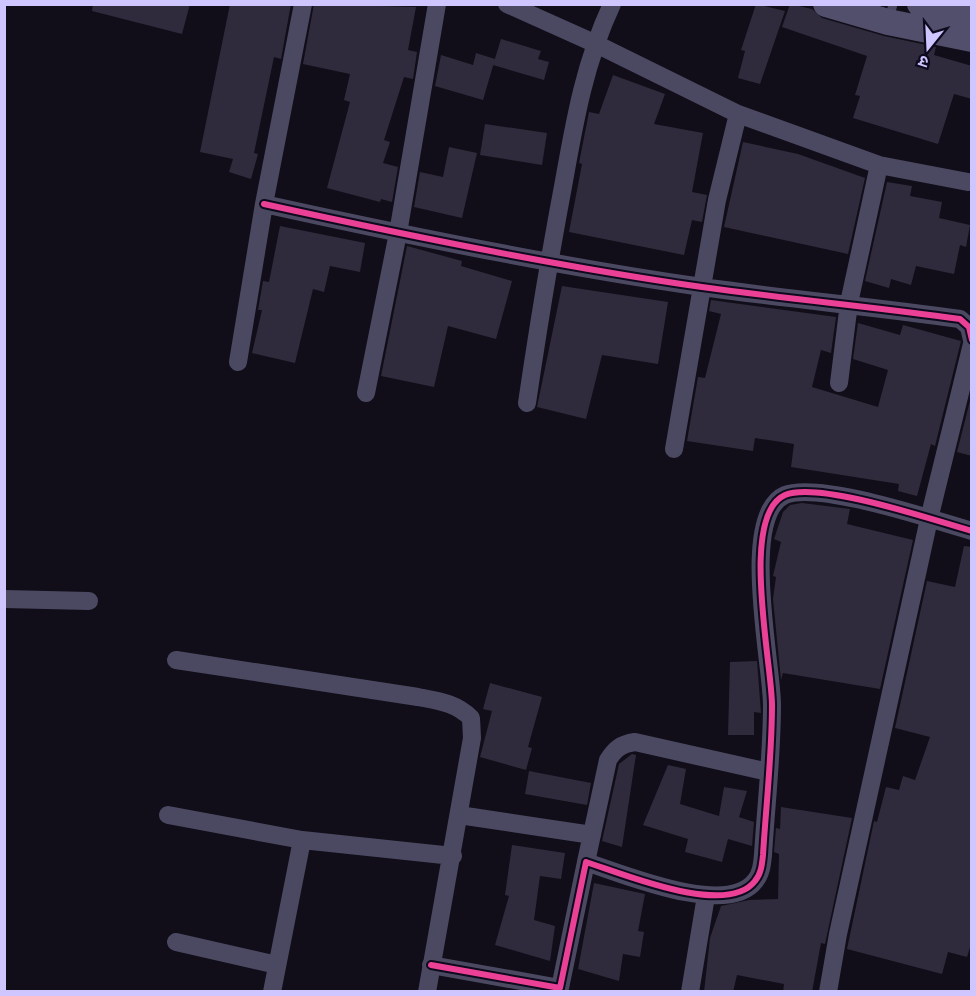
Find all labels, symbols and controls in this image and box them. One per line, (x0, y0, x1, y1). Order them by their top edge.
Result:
north arrow (898, 18, 958, 78)
text: उ (916, 52, 931, 70)

